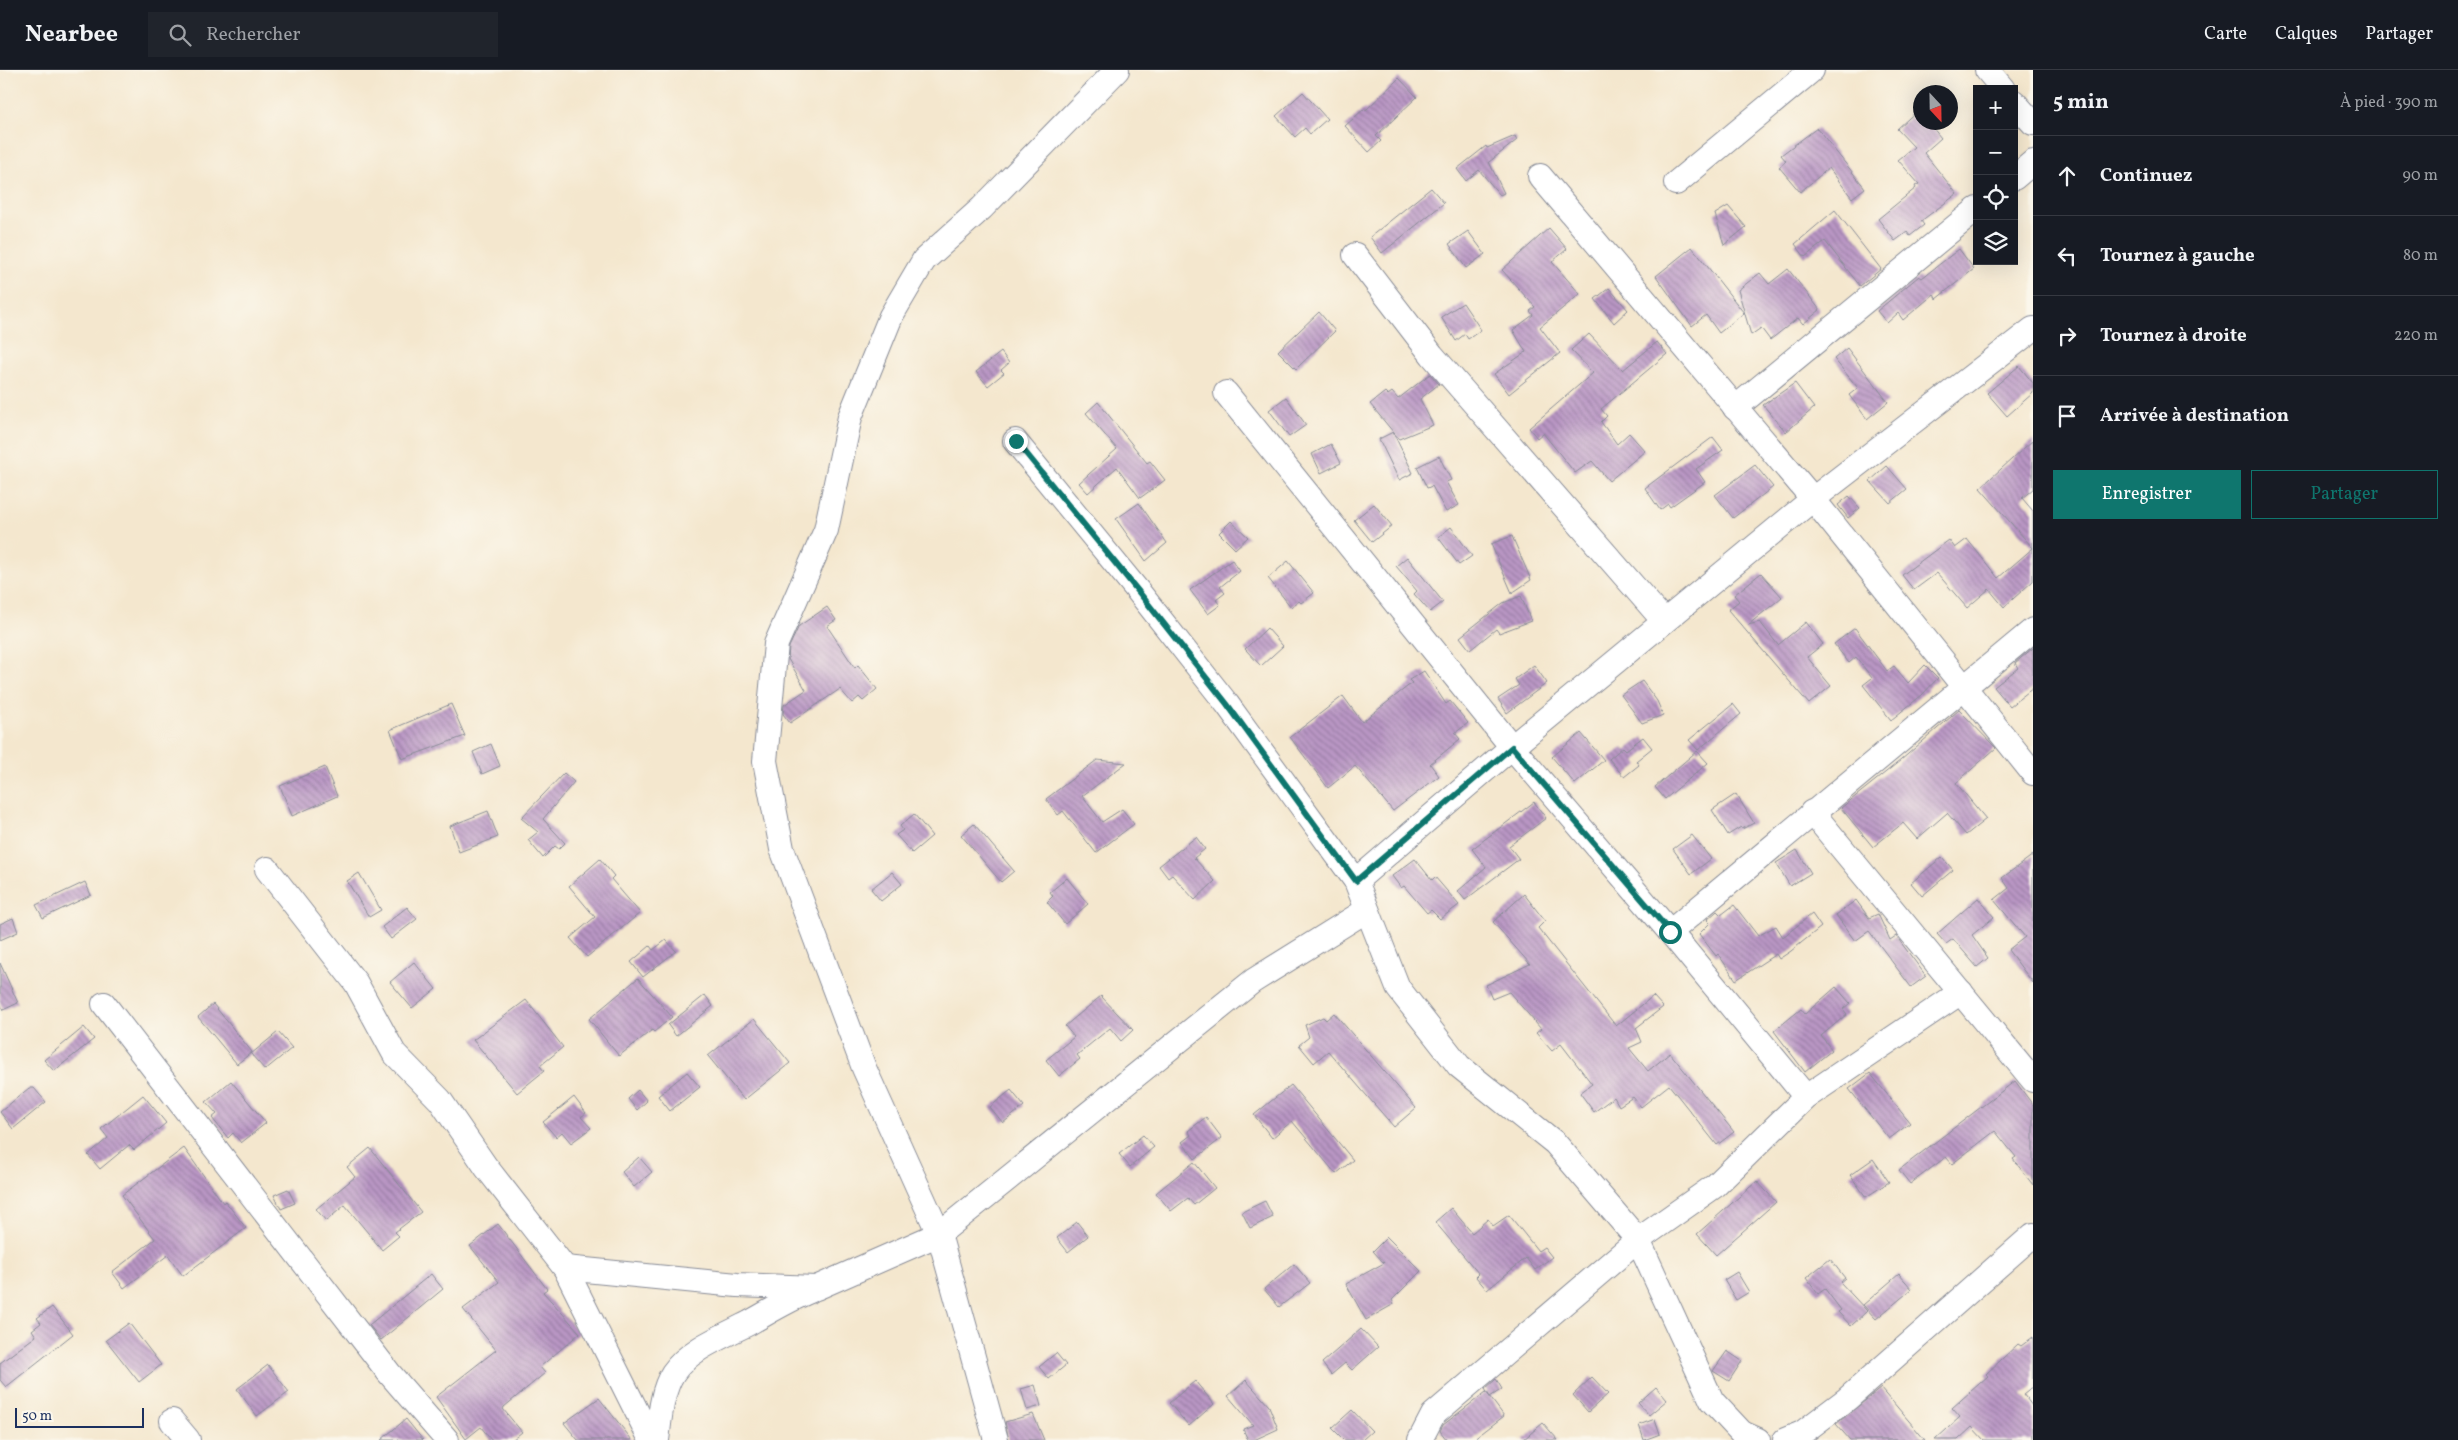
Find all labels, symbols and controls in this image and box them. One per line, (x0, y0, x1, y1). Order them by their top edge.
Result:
search box (148, 12, 498, 57)
text: Nearbee (25, 18, 118, 52)
icon: search (166, 21, 194, 49)
text: Rechercher (206, 22, 300, 48)
text: Carte (2204, 22, 2247, 47)
text: Calques (2275, 22, 2337, 47)
text: Partager (2365, 22, 2433, 47)
north arrow (1913, 85, 1958, 130)
map controls (1973, 85, 2018, 265)
button: + (1973, 85, 2018, 130)
text: 5 min (2053, 88, 2109, 117)
text: À pied · 390 m (2340, 92, 2438, 114)
button: − (1973, 130, 2018, 175)
icon: ahead (2053, 162, 2081, 190)
text: Continuez (2100, 163, 2192, 189)
text: 90 m (2402, 165, 2438, 187)
button: locate (1973, 175, 2018, 220)
button: layers (1973, 220, 2018, 265)
icon: left (2053, 242, 2081, 270)
text: Tournez à gauche (2100, 243, 2255, 269)
text: 80 m (2403, 245, 2438, 267)
icon: right (2053, 322, 2081, 350)
text: Tournez à droite (2100, 323, 2247, 349)
text: 220 m (2394, 325, 2438, 347)
icon: arrive (2053, 402, 2081, 430)
text: Arrivée à destination (2100, 403, 2289, 429)
route end (1005, 430, 1028, 453)
button: Enregistrer (2053, 470, 2241, 519)
button: Partager (2251, 470, 2438, 519)
route start (1659, 921, 1682, 944)
scale bar (15, 1405, 144, 1428)
text: 50 m (22, 1407, 52, 1426)

